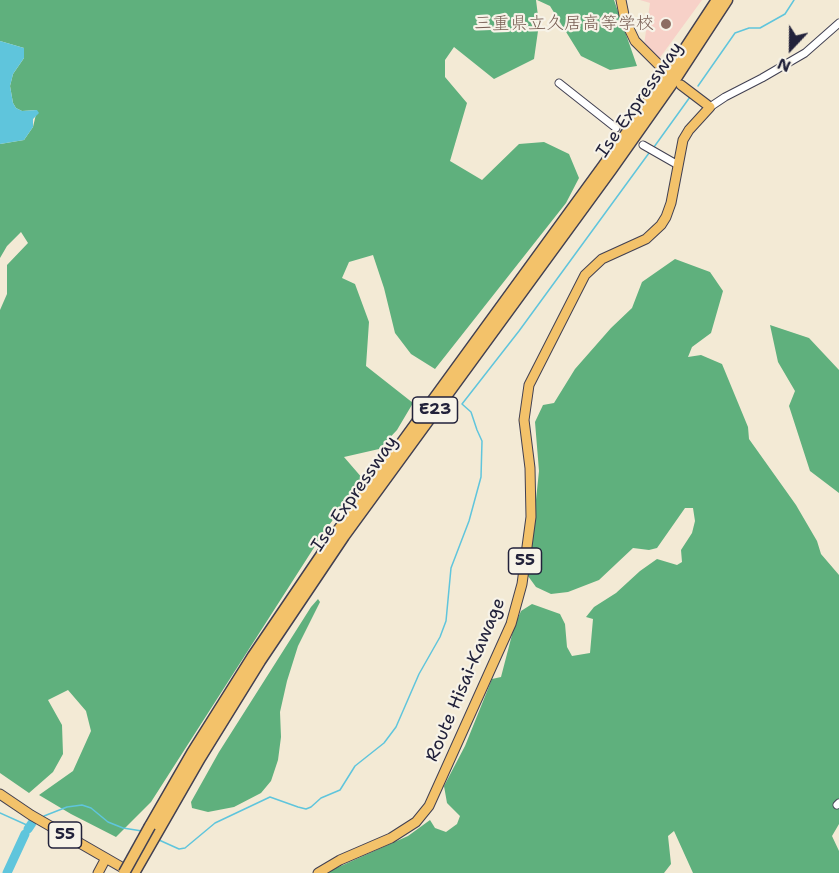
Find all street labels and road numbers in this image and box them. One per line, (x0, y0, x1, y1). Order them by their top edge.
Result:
street label: Ise Expressway (592, 38, 688, 162)
road number: E23 (412, 397, 458, 423)
street label: Ise Expressway (307, 432, 403, 556)
road number: 55 (508, 548, 542, 574)
street label: Route Hisai-Kawage (422, 595, 510, 765)
road number: 55 (48, 822, 82, 848)

